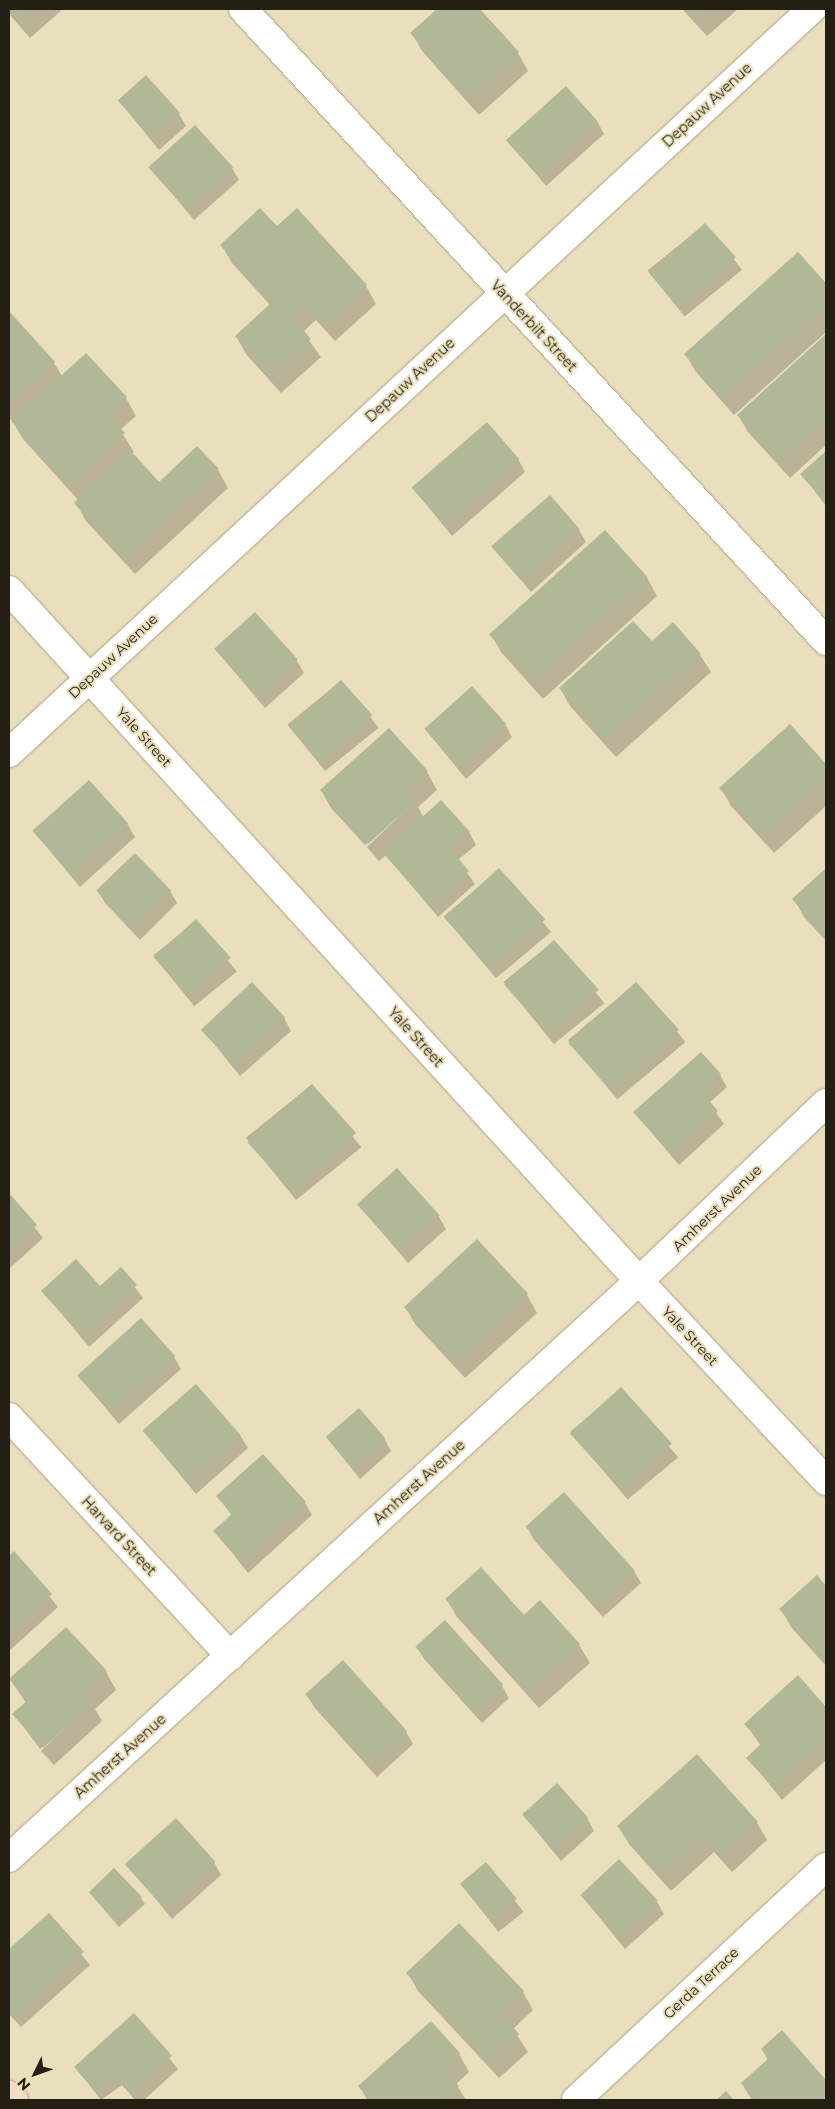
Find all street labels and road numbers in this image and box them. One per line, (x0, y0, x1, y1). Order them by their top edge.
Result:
street label: Depauw Avenue (659, 59, 755, 151)
street label: Vanderbilt Street (487, 277, 581, 375)
street label: Depauw Avenue (362, 334, 458, 426)
street label: Depauw Avenue (65, 610, 161, 702)
street label: Yale Street (113, 704, 175, 770)
street label: Yale Street (385, 1004, 447, 1070)
street label: Amherst Avenue (669, 1161, 765, 1255)
street label: Yale Street (658, 1303, 722, 1369)
street label: Amherst Avenue (370, 1436, 468, 1528)
street label: Harvard Street (78, 1493, 160, 1579)
street label: Amherst Avenue (71, 1710, 169, 1802)
street label: Gerda Terrace (660, 1944, 742, 2022)

